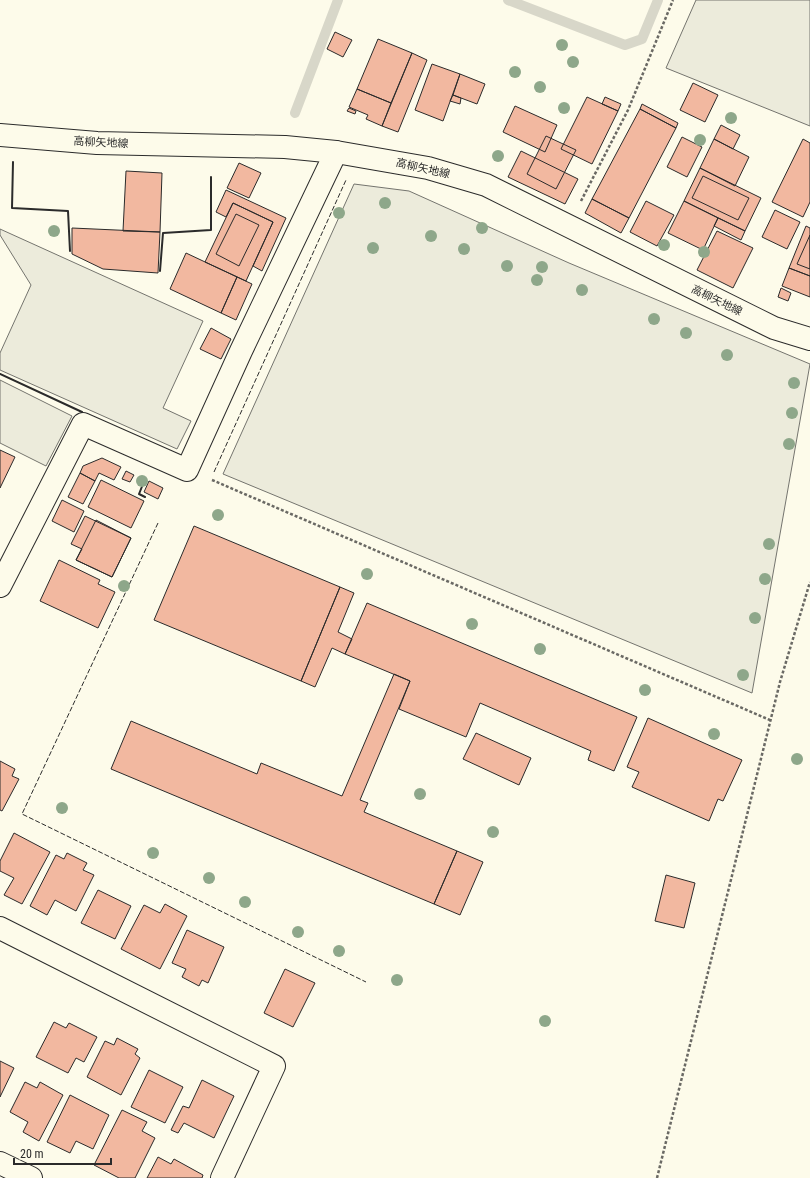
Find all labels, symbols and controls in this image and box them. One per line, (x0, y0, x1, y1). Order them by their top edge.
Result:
street label: 高柳矢地線 (73, 135, 129, 150)
street label: 高柳矢地線 (395, 156, 451, 181)
street label: 高柳矢地線 (689, 283, 744, 318)
scale bar (14, 1140, 111, 1166)
text: 20 m (20, 1147, 44, 1161)

